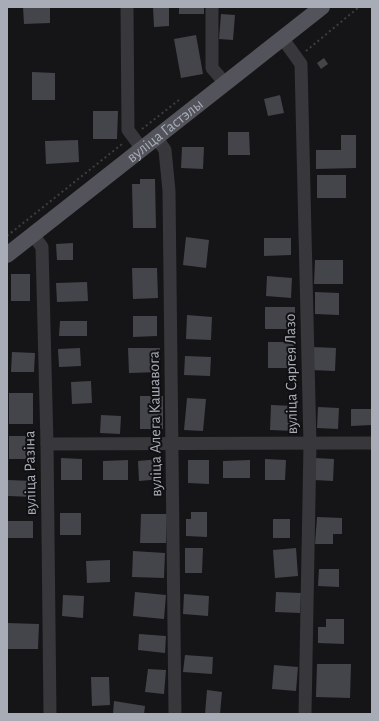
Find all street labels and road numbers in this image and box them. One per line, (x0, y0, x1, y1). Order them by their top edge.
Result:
street label: вуліца Гастэлы (124, 96, 206, 166)
street label: вуліца Сяргея Лазо (282, 313, 301, 435)
street label: вуліца Алега Кашавога (146, 351, 165, 497)
street label: вуліца Разіна (21, 430, 40, 516)

